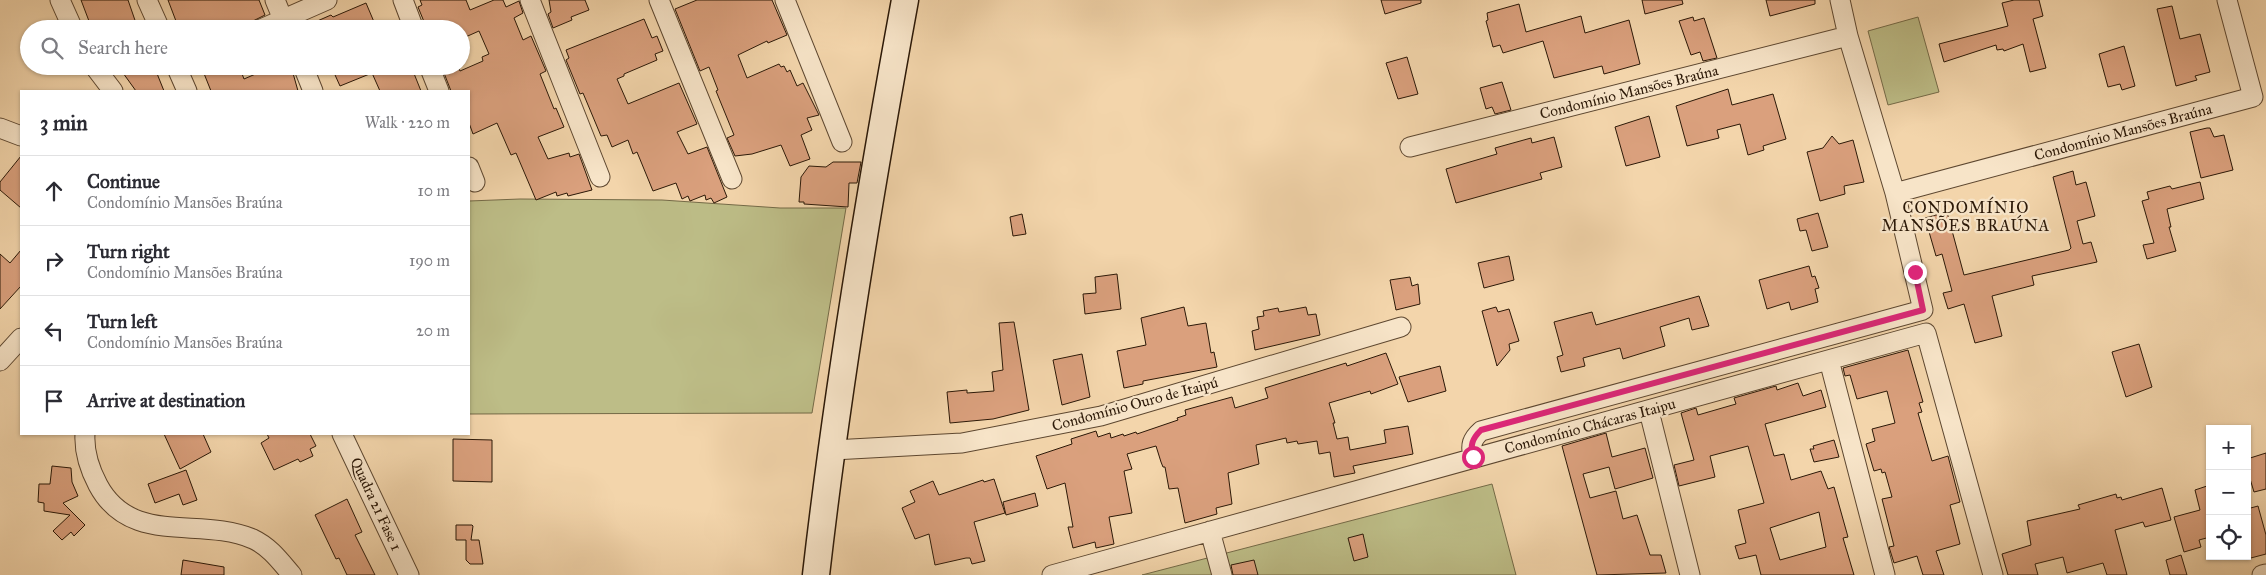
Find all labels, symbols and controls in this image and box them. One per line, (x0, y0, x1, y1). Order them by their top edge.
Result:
search box (20, 20, 470, 75)
icon: search (38, 34, 66, 62)
text: Search here (78, 36, 168, 59)
street label: Condomínio Mansões Braúna (1538, 61, 1721, 123)
street label: Condomínio Mansões Braúna (2032, 99, 2214, 164)
text: 3 min (40, 110, 88, 136)
text: Walk · 220 m (365, 113, 450, 132)
text: Continue (87, 170, 160, 193)
icon: ahead (40, 177, 68, 205)
text: 10 m (418, 181, 450, 200)
text: Condomínio Mansões Braúna (87, 193, 282, 212)
district label: CONDOMÍNIO MANSÕES BRAÚNA (1882, 196, 2050, 235)
text: Turn right (87, 240, 170, 263)
icon: right (40, 247, 68, 275)
text: 190 m (409, 251, 450, 270)
route end (1904, 261, 1927, 284)
text: Condomínio Mansões Braúna (87, 263, 282, 282)
text: Turn left (87, 310, 157, 333)
icon: left (40, 317, 68, 345)
text: 20 m (416, 321, 450, 340)
text: Condomínio Mansões Braúna (87, 333, 282, 352)
street label: Condomínio Ouro de Itaipú (1050, 373, 1220, 435)
icon: arrive (40, 387, 68, 415)
text: Arrive at destination (87, 389, 245, 412)
street label: Condomínio Chácaras Itaipu (1502, 394, 1678, 458)
map controls (2206, 425, 2251, 560)
button: + (2206, 425, 2251, 470)
route start (1462, 446, 1485, 469)
street label: Quadra 21 Fase 1 (347, 454, 405, 554)
button: − (2206, 470, 2251, 515)
button: locate (2206, 515, 2251, 560)

